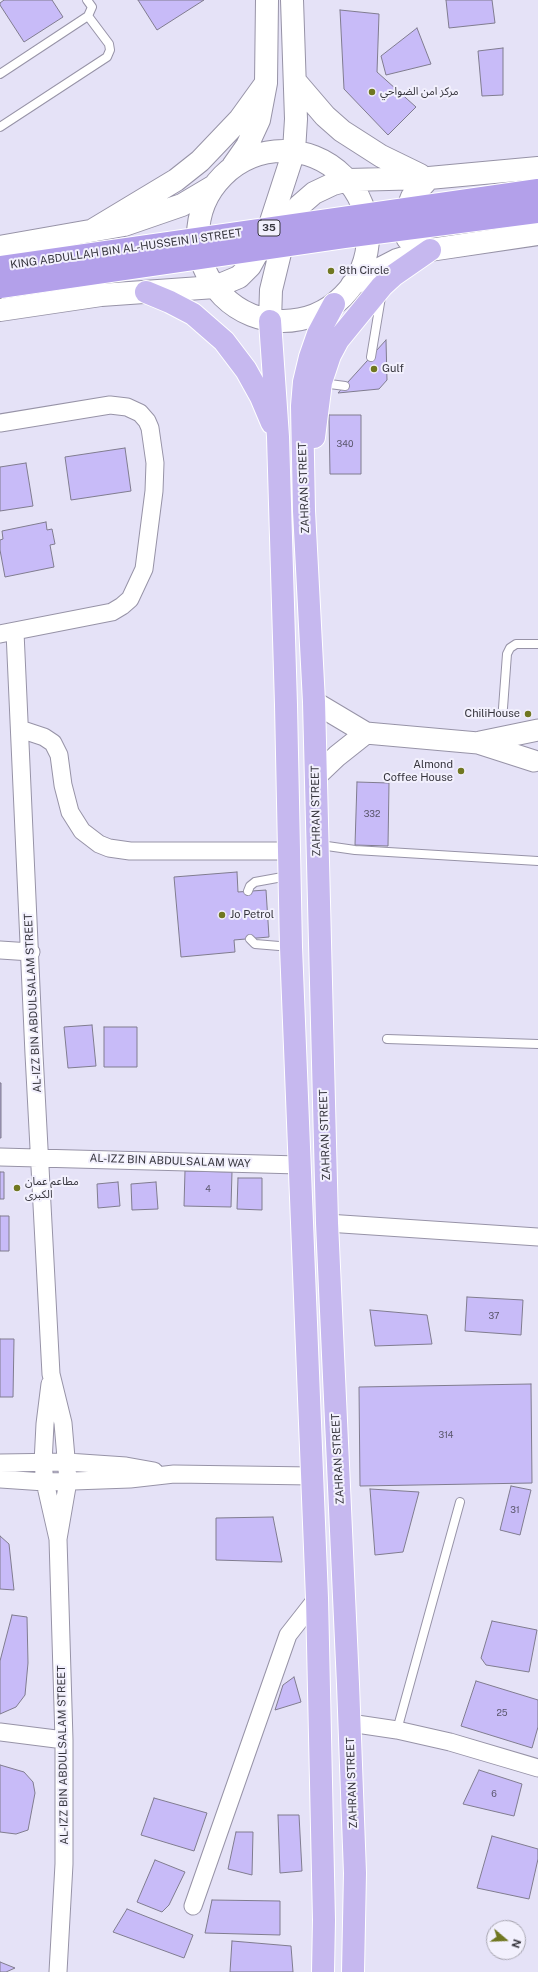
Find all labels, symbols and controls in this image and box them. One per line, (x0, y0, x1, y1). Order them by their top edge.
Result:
place label: مركز امن الضواحي (380, 85, 459, 99)
marker: مركز امن الضواحي (367, 87, 377, 97)
road number: 35 (258, 220, 280, 236)
street label: KING ABDULLAH BIN AL-HUSSEIN II STREET (9, 226, 243, 272)
place label: 8th Circle (339, 264, 389, 278)
marker: 8th Circle (326, 266, 336, 276)
place label: Gulf (382, 362, 404, 376)
marker: Gulf (369, 364, 379, 374)
house number: 340 (337, 439, 353, 449)
street label: ZAHRAN STREET (296, 442, 312, 534)
place label: ChiliHouse (465, 707, 520, 721)
marker: ChiliHouse (523, 709, 533, 719)
place label: Almond Coffee House (383, 758, 453, 784)
street label: ZAHRAN STREET (309, 765, 323, 857)
marker: Almond Coffee House (456, 766, 466, 776)
house number: 332 (364, 809, 380, 819)
place label: Jo Petrol (230, 908, 274, 922)
marker: Jo Petrol (217, 910, 227, 920)
street label: AL-IZZ BIN ABDULSALAM STREET (22, 913, 44, 1093)
street label: ZAHRAN STREET (317, 1089, 333, 1181)
street label: AL-IZZ BIN ABDULSALAM WAY (89, 1152, 251, 1170)
place label: مطاعم عمان الكبرى (25, 1175, 79, 1201)
marker: مطاعم عمان الكبرى (12, 1183, 22, 1193)
house number: 4 (205, 1184, 211, 1194)
house number: 37 (489, 1311, 499, 1321)
street label: ZAHRAN STREET (329, 1413, 347, 1505)
house number: 314 (439, 1430, 453, 1440)
house number: 31 (510, 1505, 520, 1515)
street label: AL-IZZ BIN ABDULSALAM STREET (55, 1665, 71, 1845)
house number: 25 (496, 1708, 508, 1718)
street label: ZAHRAN STREET (344, 1737, 360, 1829)
house number: 6 (491, 1789, 497, 1799)
north arrow (486, 1920, 526, 1960)
text: N (509, 1938, 523, 1950)

